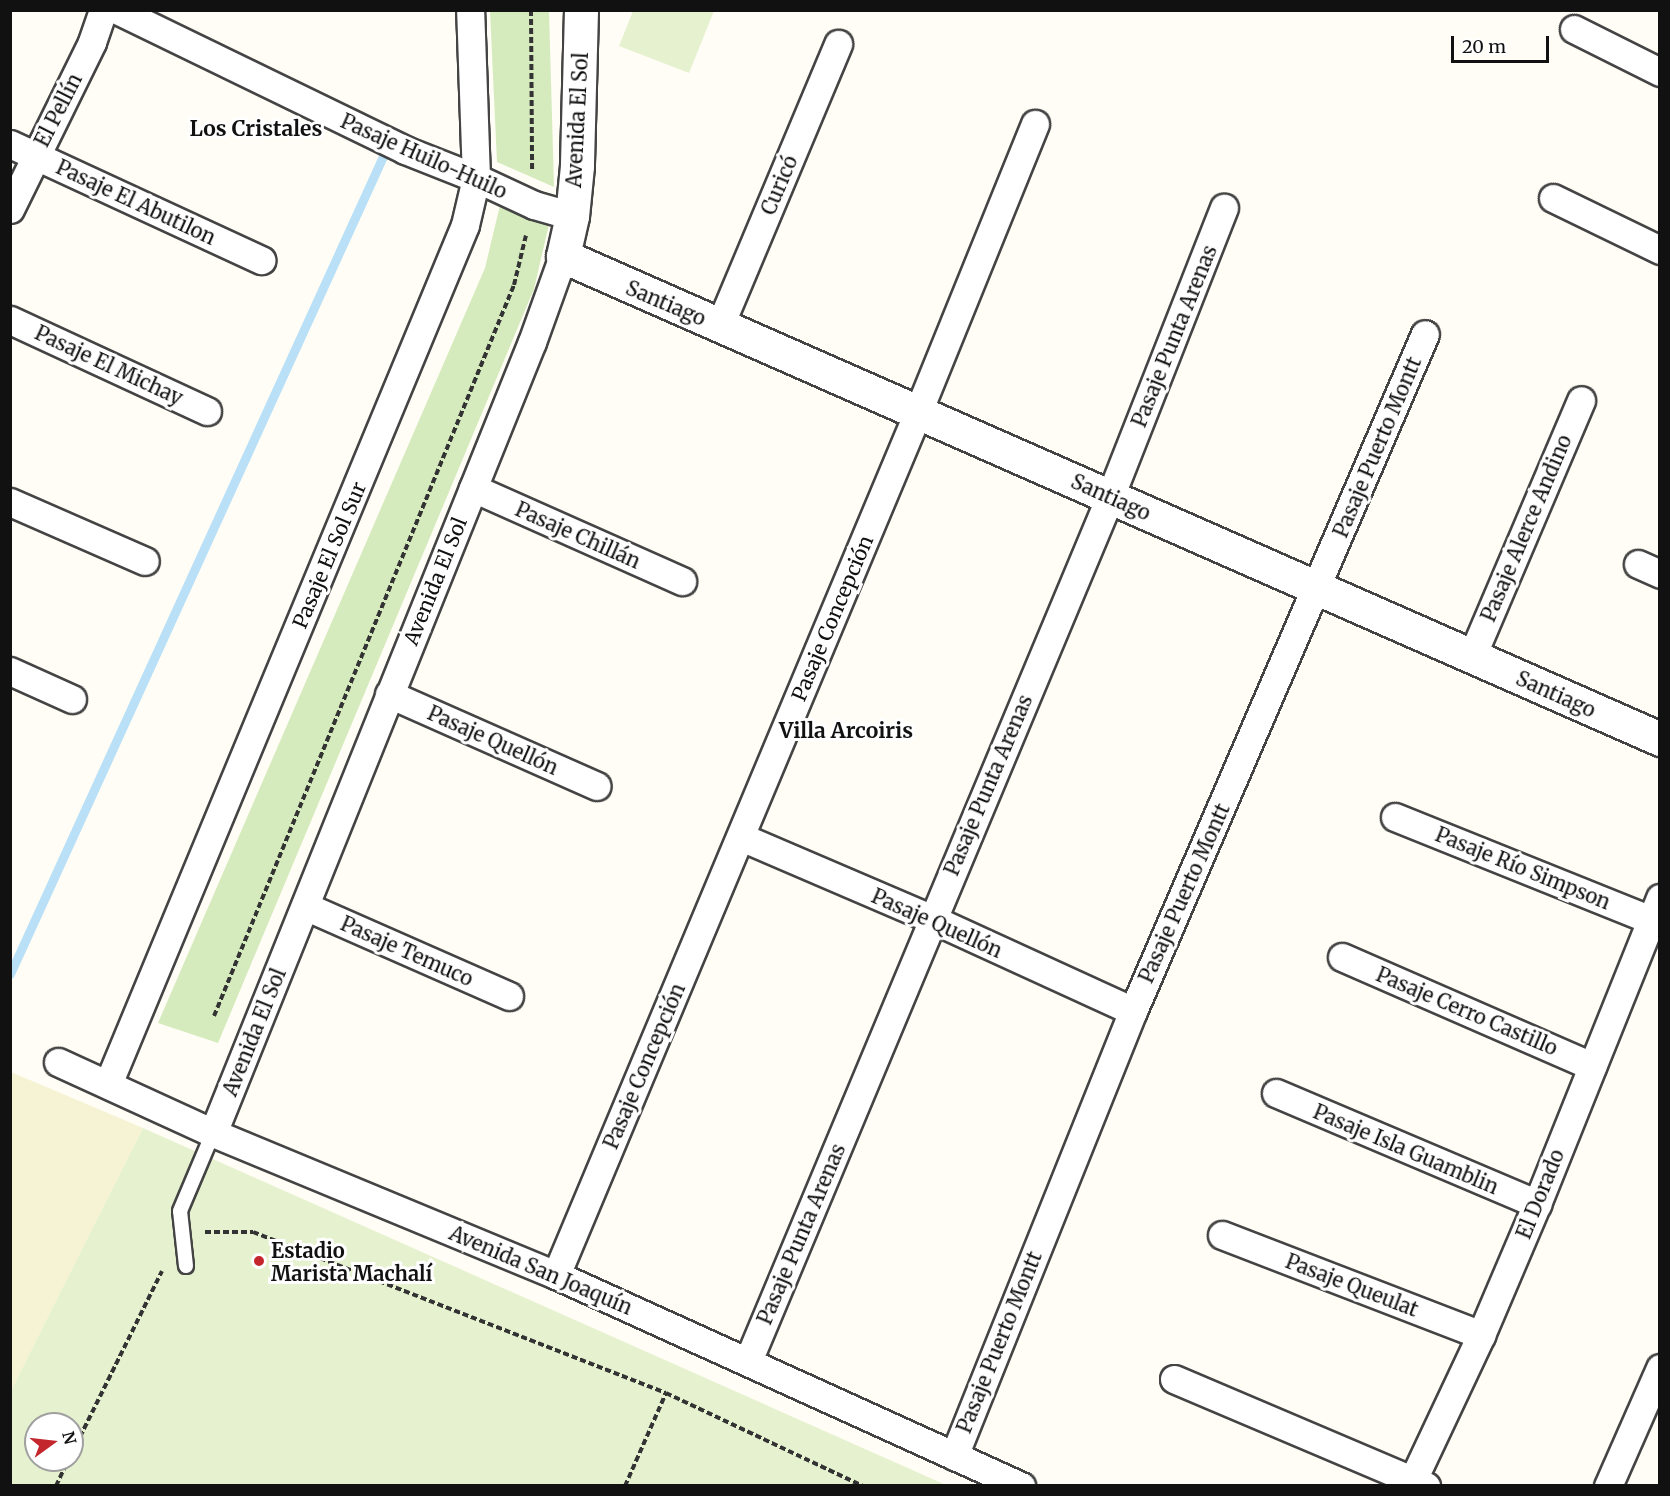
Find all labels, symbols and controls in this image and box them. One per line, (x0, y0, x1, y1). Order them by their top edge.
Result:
scale bar (1454, 24, 1552, 62)
text: 20 m (1462, 35, 1506, 58)
street label: Avenida El Sol (561, 52, 593, 188)
street label: El Pellín (29, 69, 87, 151)
street label: Pasaje Huilo-Huilo (337, 109, 511, 203)
district label: Los Cristales (190, 116, 322, 142)
street label: Curicó (756, 152, 802, 218)
street label: Pasaje El Abutilon (53, 155, 219, 249)
street label: Pasaje Punta Arenas (1127, 242, 1221, 430)
street label: Santiago (622, 275, 710, 331)
street label: Pasaje El Michay (31, 320, 187, 410)
street label: Pasaje Puerto Montt (1328, 353, 1426, 541)
street label: Pasaje Alerce Andino (1476, 431, 1576, 625)
street label: Santiago (1068, 469, 1154, 525)
street label: Pasaje El Sol Sur (287, 478, 371, 632)
street label: Pasaje Chillán (512, 497, 644, 573)
street label: Avenida El Sol (398, 514, 472, 648)
street label: Pasaje Concepción (786, 532, 878, 704)
street label: Santiago (1513, 666, 1599, 722)
street label: Pasaje Punta Arenas (939, 691, 1037, 879)
street label: Pasaje Quellón (424, 701, 562, 779)
district label: Villa Arcoiris (779, 718, 913, 744)
street label: Pasaje Puerto Montt (1134, 800, 1234, 986)
street label: Pasaje Río Simpson (1432, 822, 1614, 914)
street label: Pasaje Quellón (868, 884, 1006, 962)
street label: Pasaje Temuco (337, 911, 477, 991)
street label: Pasaje Cerro Castillo (1373, 962, 1561, 1060)
street label: Avenida El Sol (217, 965, 291, 1099)
street label: Pasaje Concepción (598, 980, 690, 1152)
street label: Pasaje Isla Guamblin (1310, 1099, 1502, 1199)
street label: Pasaje Punta Arenas (752, 1140, 850, 1328)
street label: El Dorado (1511, 1146, 1569, 1242)
street label: Avenida San Joaquín (446, 1221, 636, 1319)
place label: Estadio Marista Machalí (271, 1238, 432, 1285)
street label: Pasaje Puerto Montt (952, 1248, 1046, 1436)
street label: Pasaje Queulat (1282, 1249, 1422, 1321)
marker: Estadio Marista Machalí (252, 1254, 266, 1268)
north arrow (24, 1412, 84, 1472)
text: N (58, 1429, 81, 1447)

